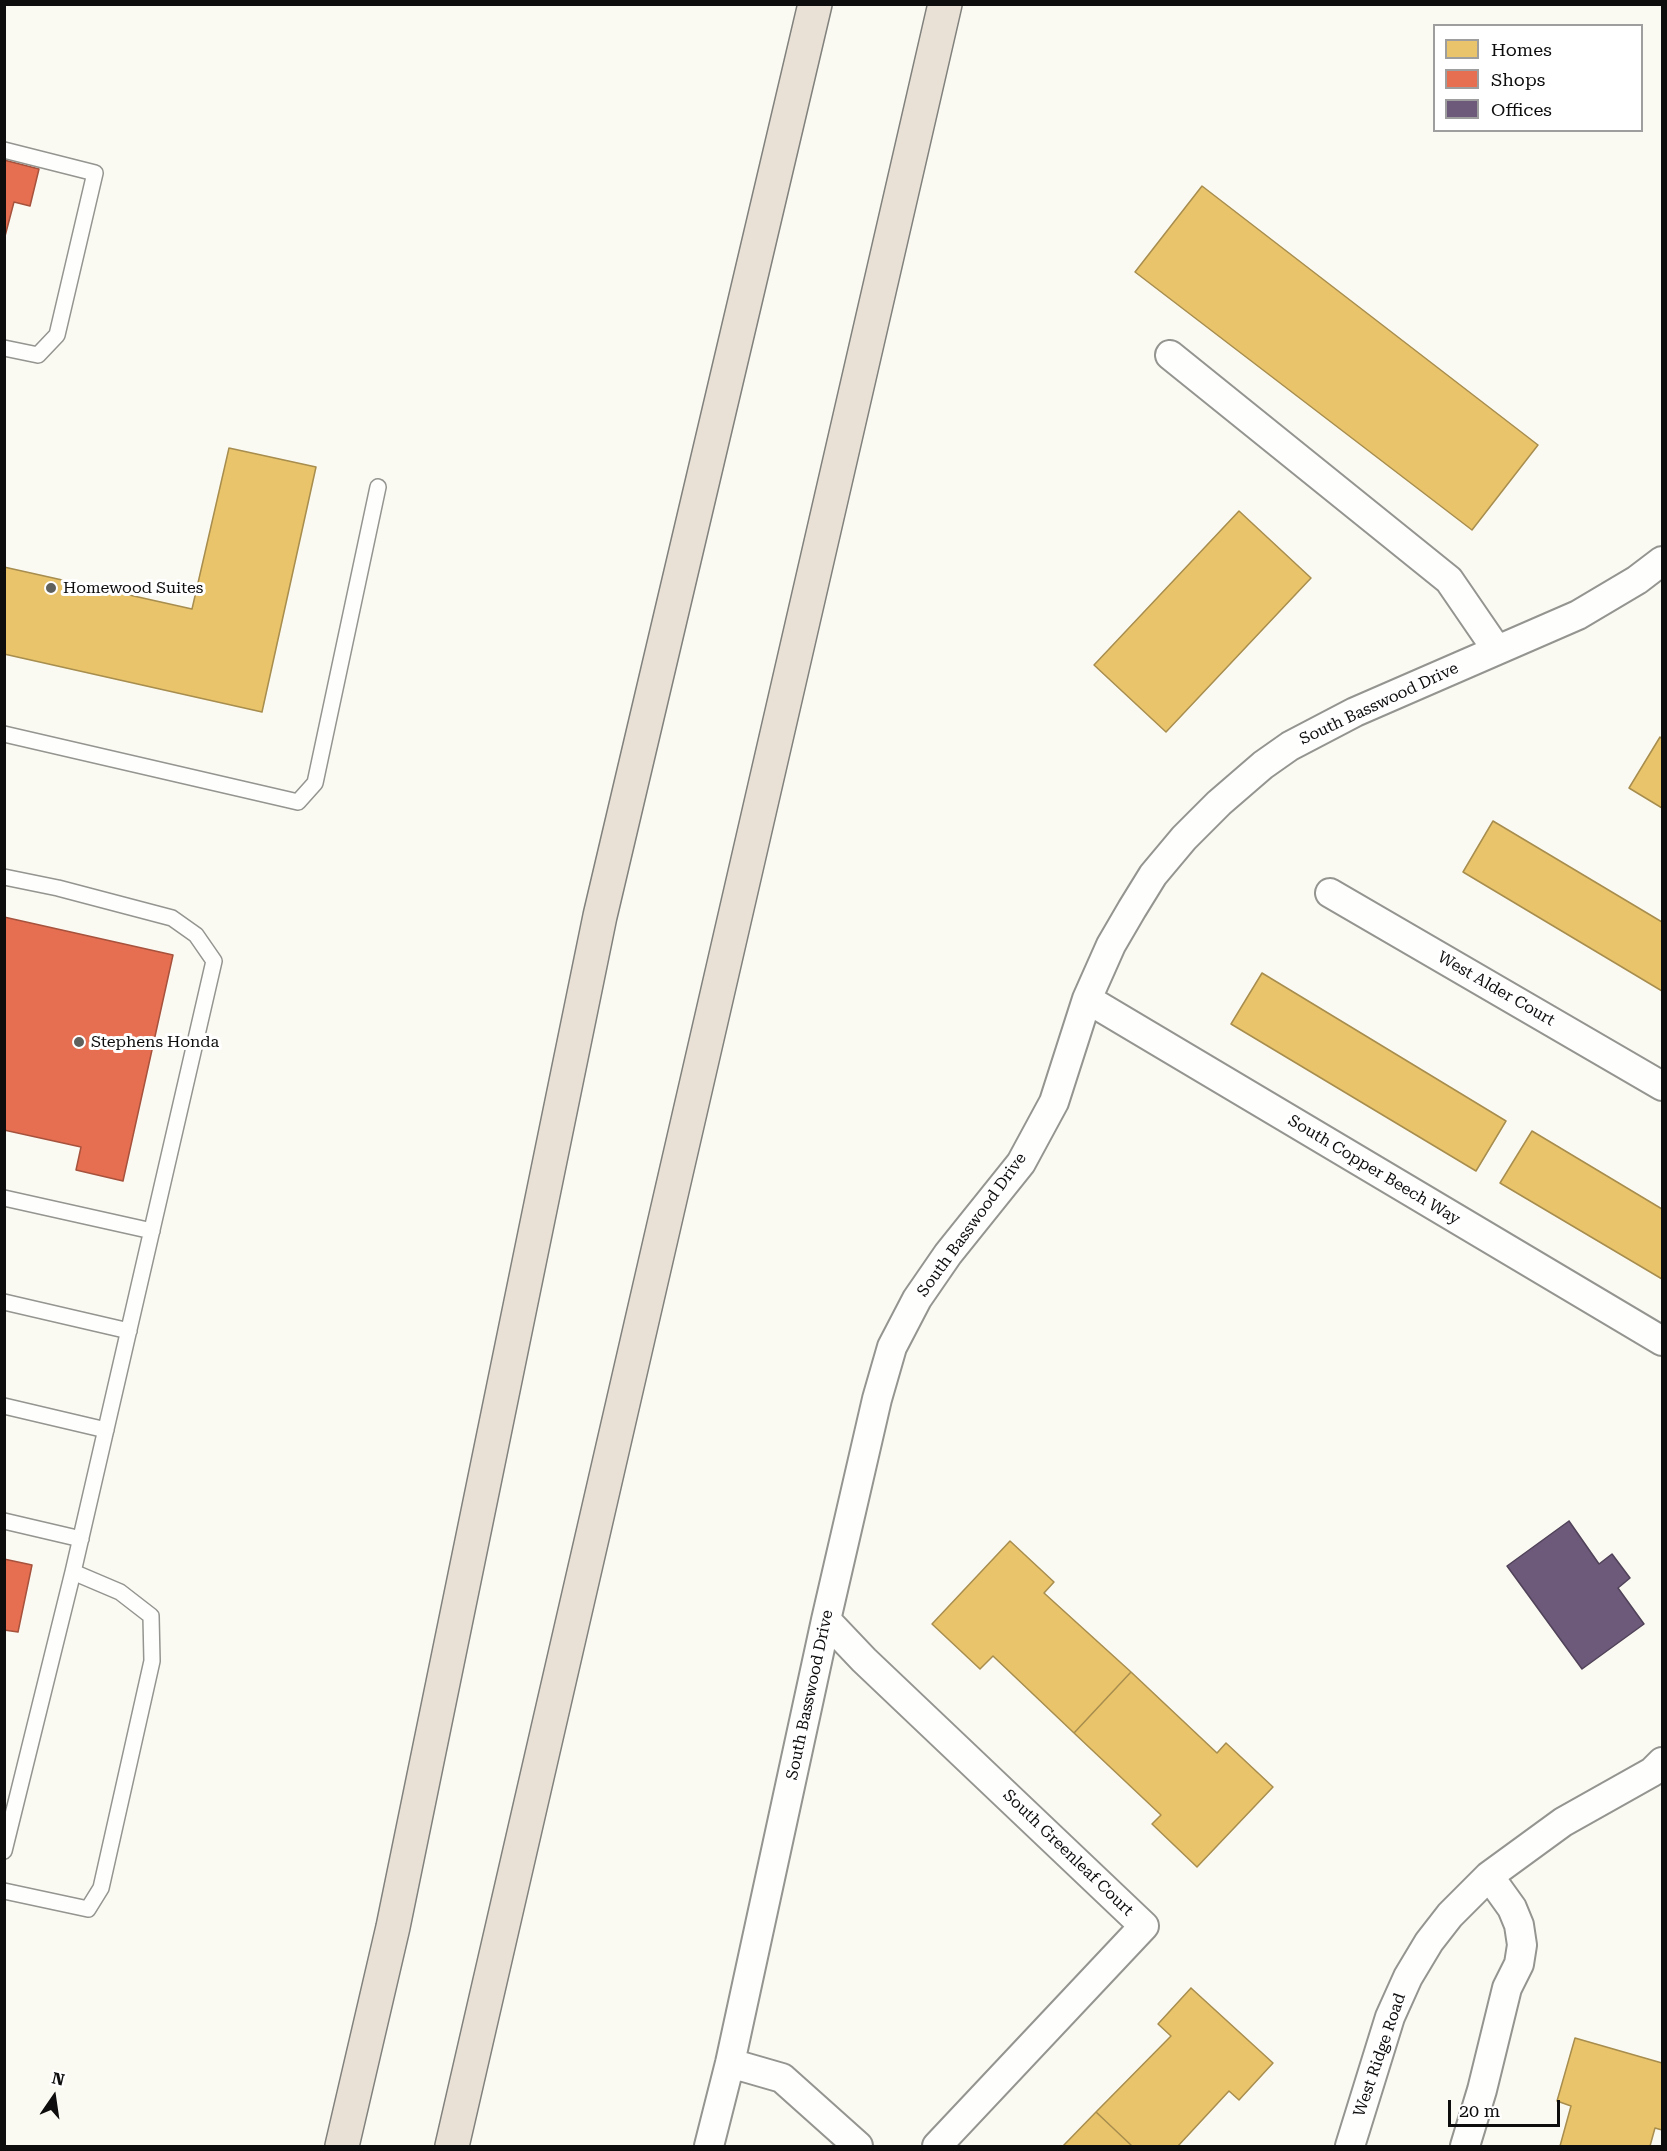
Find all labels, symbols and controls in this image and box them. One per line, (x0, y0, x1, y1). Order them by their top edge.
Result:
legend (1433, 24, 1643, 132)
text: Homes (1491, 39, 1552, 60)
text: Shops (1491, 69, 1545, 90)
text: Offices (1491, 99, 1552, 120)
place label: Homewood Suites (63, 578, 203, 598)
marker: Homewood Suites (44, 581, 58, 595)
street label: South Basswood Drive (1296, 659, 1462, 749)
street label: West Alder Court (1434, 948, 1558, 1030)
place label: Stephens Honda (91, 1032, 219, 1052)
marker: Stephens Honda (72, 1035, 86, 1049)
street label: South Copper Beech Way (1285, 1111, 1463, 1229)
street label: South Basswood Drive (913, 1149, 1031, 1301)
street label: South Basswood Drive (783, 1608, 837, 1782)
street label: South Greenleaf Court (999, 1786, 1137, 1920)
street label: West Ridge Road (1350, 1991, 1410, 2119)
north arrow (24, 2067, 84, 2127)
text: N (50, 2068, 66, 2090)
scale bar (1451, 2088, 1564, 2126)
text: 20 m (1459, 2100, 1500, 2121)

